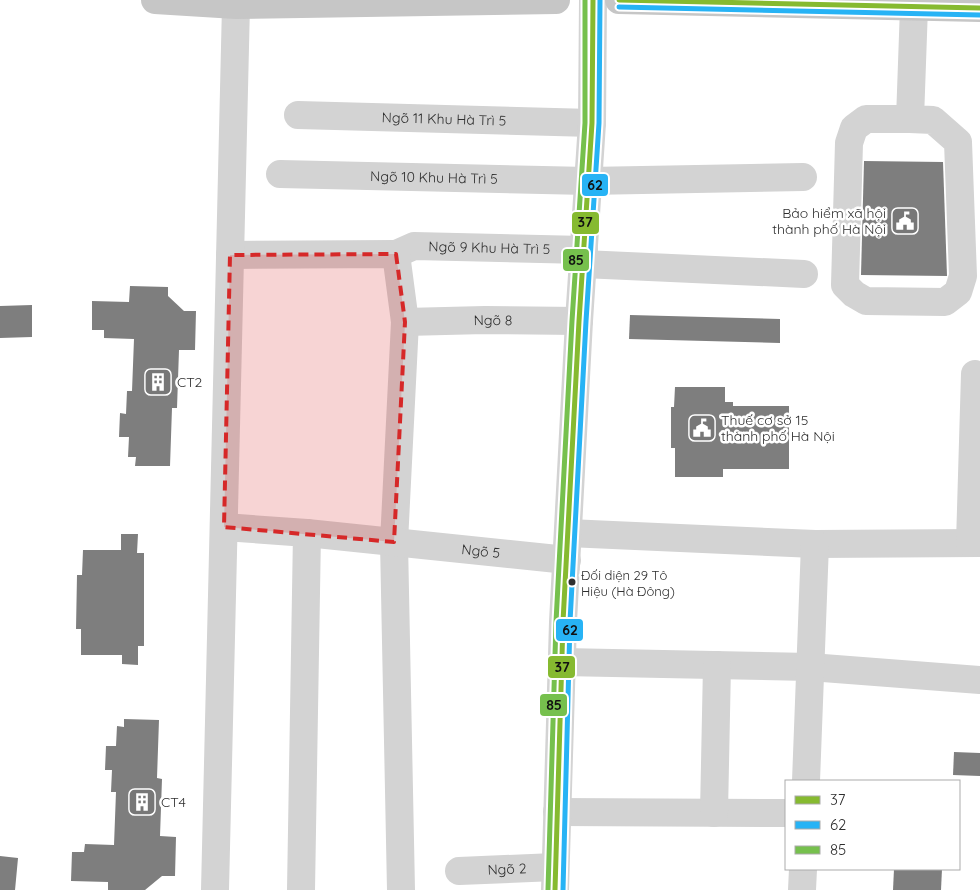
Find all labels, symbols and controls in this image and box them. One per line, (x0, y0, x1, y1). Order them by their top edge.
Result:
street label: Ngõ 11 Khu Hà Trì 5 (381, 108, 506, 130)
street label: Ngõ 10 Khu Hà Trì 5 (370, 167, 498, 188)
line badge: 62 (581, 173, 609, 197)
text: 62 (587, 176, 603, 194)
place label: Bảo hiểm xã hội thành phố Hà Nội (772, 204, 886, 238)
public building icon: Bảo hiểm xã hội thành phố Hà Nội (890, 206, 920, 236)
line badge: 37 (571, 211, 600, 235)
text: 37 (577, 213, 593, 231)
street label: Ngõ 9 Khu Hà Trì 5 (428, 237, 550, 258)
line badge: 85 (562, 248, 590, 272)
text: 85 (568, 251, 584, 269)
street label: Ngõ 8 (473, 311, 512, 329)
building icon: CT2 (143, 367, 173, 397)
place label: CT2 (177, 373, 203, 391)
place label: Thuế cơ sở 15 thành phố Hà Nội (721, 411, 835, 445)
public building icon: Thuế cơ sở 15 thành phố Hà Nội (687, 413, 717, 443)
street label: Ngõ 5 (461, 540, 501, 562)
place label: Đối diện 29 Tô Hiệu (Hà Đông) (581, 567, 675, 599)
marker: Đối diện 29 Tô Hiệu (Hà Đông) (567, 577, 577, 587)
line badge: 62 (555, 618, 584, 642)
text: 62 (562, 621, 578, 639)
line badge: 37 (547, 655, 576, 679)
text: 37 (554, 658, 570, 676)
line badge: 85 (539, 693, 568, 717)
text: 85 (546, 696, 562, 714)
legend (785, 780, 960, 870)
building icon: CT4 (127, 787, 157, 817)
text: 37 (830, 790, 846, 809)
place label: CT4 (161, 793, 186, 811)
text: 62 (830, 815, 846, 834)
text: 85 (830, 840, 846, 859)
street label: Ngõ 2 (487, 859, 527, 879)

